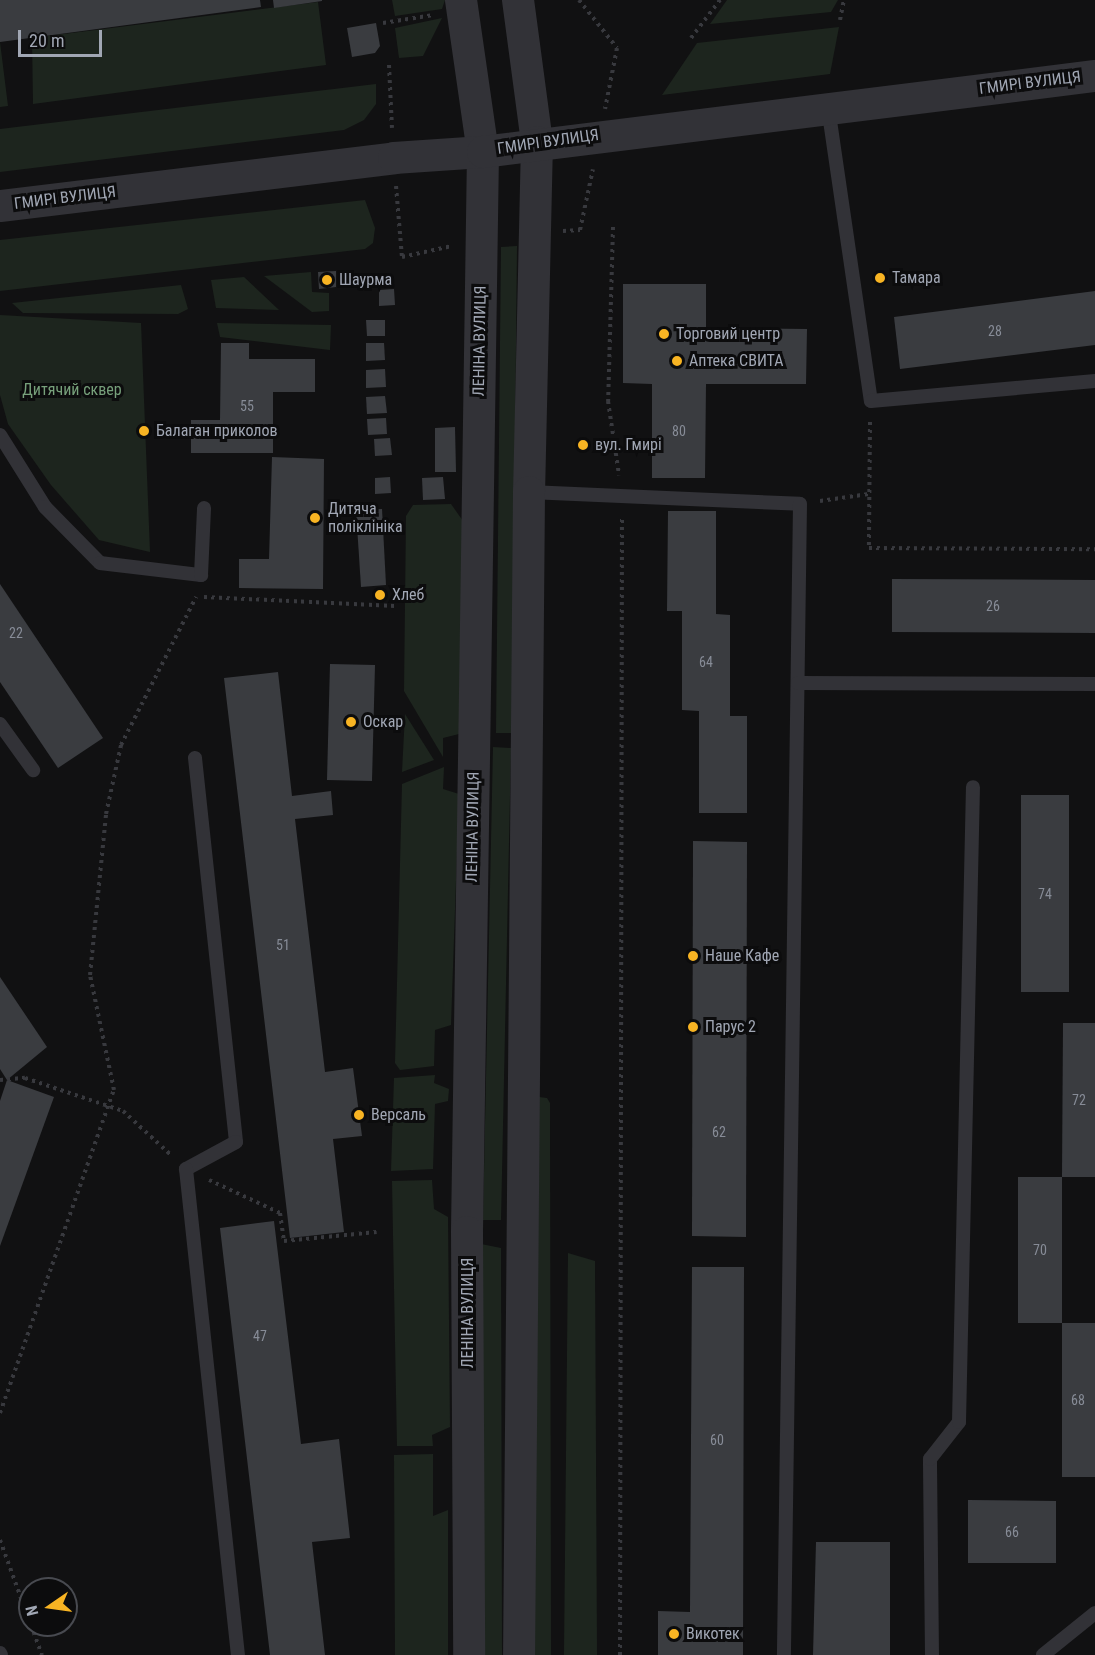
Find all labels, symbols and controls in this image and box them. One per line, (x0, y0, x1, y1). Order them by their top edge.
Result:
scale bar (21, 18, 105, 56)
text: 20 m (29, 30, 64, 51)
street label: ГМИРІ ВУЛИЦЯ (978, 67, 1082, 99)
street label: ГМИРІ ВУЛИЦЯ (496, 125, 600, 159)
street label: ГМИРІ ВУЛИЦЯ (13, 182, 117, 214)
place label: Тамара (892, 268, 941, 288)
place label: Шаурма (339, 270, 392, 290)
marker: Тамара (873, 271, 887, 285)
marker: Шаурма (320, 273, 334, 287)
street label: ЛЕНІНА ВУЛИЦЯ (469, 286, 491, 396)
house number: 28 (988, 323, 1002, 339)
place label: Торговий центр (676, 324, 780, 344)
marker: Торговий центр (657, 327, 671, 341)
place label: Аптека СВИТА (689, 351, 784, 371)
marker: Аптека СВИТА (670, 354, 684, 368)
park label: Дитячий сквер (22, 380, 122, 400)
house number: 55 (240, 398, 254, 414)
place label: Балаган приколов (156, 421, 278, 441)
house number: 80 (672, 423, 686, 439)
marker: Балаган приколов (137, 424, 151, 438)
place label: вул. Гмирi (595, 435, 662, 455)
marker: вул. Гмирi (576, 438, 590, 452)
place label: Дитяча поліклініка (328, 499, 403, 537)
marker: Дитяча поліклініка (306, 509, 324, 527)
place label: Хлеб (392, 585, 424, 605)
marker: Хлеб (373, 588, 387, 602)
house number: 26 (986, 598, 1000, 614)
house number: 22 (9, 625, 23, 641)
house number: 64 (699, 654, 713, 670)
place label: Оскар (363, 712, 403, 732)
marker: Оскар (344, 715, 358, 729)
street label: ЛЕНІНА ВУЛИЦЯ (462, 772, 484, 882)
house number: 74 (1038, 886, 1052, 902)
house number: 51 (276, 937, 290, 953)
place label: Наше Кафе (705, 946, 779, 966)
marker: Наше Кафе (686, 949, 700, 963)
place label: Парус 2 (705, 1017, 756, 1037)
marker: Парус 2 (686, 1020, 700, 1034)
house number: 72 (1072, 1092, 1086, 1108)
place label: Версаль (371, 1105, 426, 1125)
marker: Версаль (352, 1108, 366, 1122)
house number: 62 (712, 1124, 726, 1140)
house number: 70 (1033, 1242, 1047, 1258)
street label: ЛЕНІНА ВУЛИЦЯ (458, 1258, 478, 1368)
house number: 47 (253, 1328, 267, 1344)
house number: 68 (1071, 1392, 1085, 1408)
house number: 60 (710, 1432, 724, 1448)
house number: 66 (1005, 1524, 1019, 1540)
north arrow (18, 1577, 78, 1637)
text: N (22, 1604, 42, 1618)
place label: Викотек (686, 1624, 740, 1644)
marker: Викотек (667, 1627, 681, 1641)

